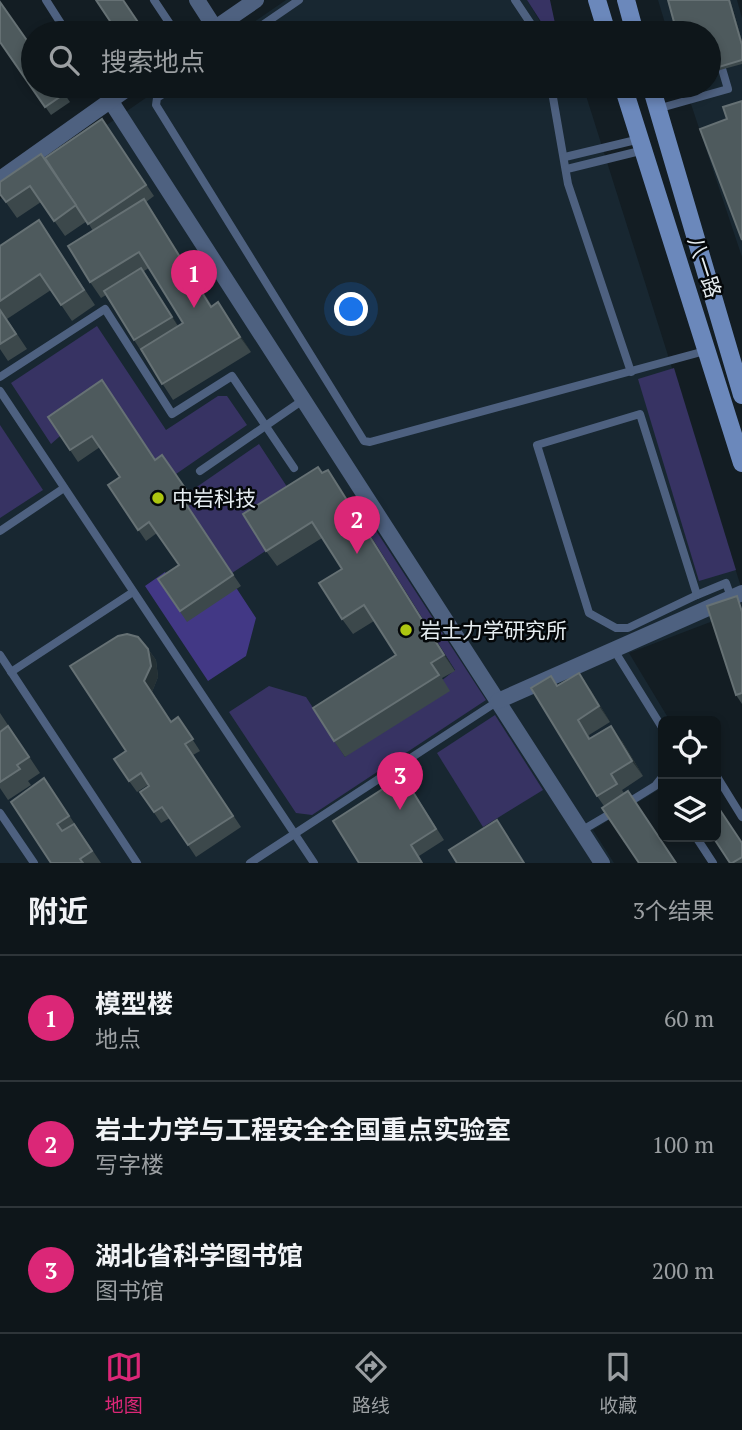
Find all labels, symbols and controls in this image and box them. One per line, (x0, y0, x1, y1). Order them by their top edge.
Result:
search box (21, 21, 721, 98)
icon: search (45, 41, 83, 79)
text: 搜索地点 (101, 44, 205, 78)
street label: 八一路 (682, 233, 728, 301)
pin: 1 (171, 250, 217, 308)
your location (334, 292, 368, 326)
place label: 中岩科技 (172, 484, 256, 512)
marker: 中岩科技 (150, 490, 166, 506)
pin: 2 (334, 496, 380, 554)
place label: 岩土力学研究所 (420, 616, 567, 644)
marker: 岩土力学研究所 (398, 622, 414, 638)
map controls (658, 716, 721, 842)
button: locate (658, 716, 721, 779)
pin: 3 (377, 752, 423, 810)
button: layers (658, 779, 721, 842)
text: 附近 (28, 891, 88, 931)
text: 3个结果 (633, 895, 714, 926)
text: 模型楼 (95, 986, 173, 1020)
text: 1 (45, 1003, 58, 1034)
text: 60 m (664, 1003, 714, 1034)
text: 地点 (95, 1023, 141, 1054)
text: 岩土力学与工程安全全国重点实验室 (95, 1112, 511, 1146)
text: 2 (45, 1129, 58, 1160)
text: 100 m (652, 1129, 714, 1160)
text: 写字楼 (95, 1149, 164, 1180)
text: 湖北省科学图书馆 (95, 1238, 303, 1272)
text: 3 (45, 1255, 58, 1286)
text: 200 m (652, 1255, 714, 1286)
text: 图书馆 (95, 1275, 164, 1306)
tab: 地图 (105, 1348, 143, 1417)
tab: 路线 (352, 1348, 390, 1417)
tab: 收藏 (599, 1348, 637, 1417)

